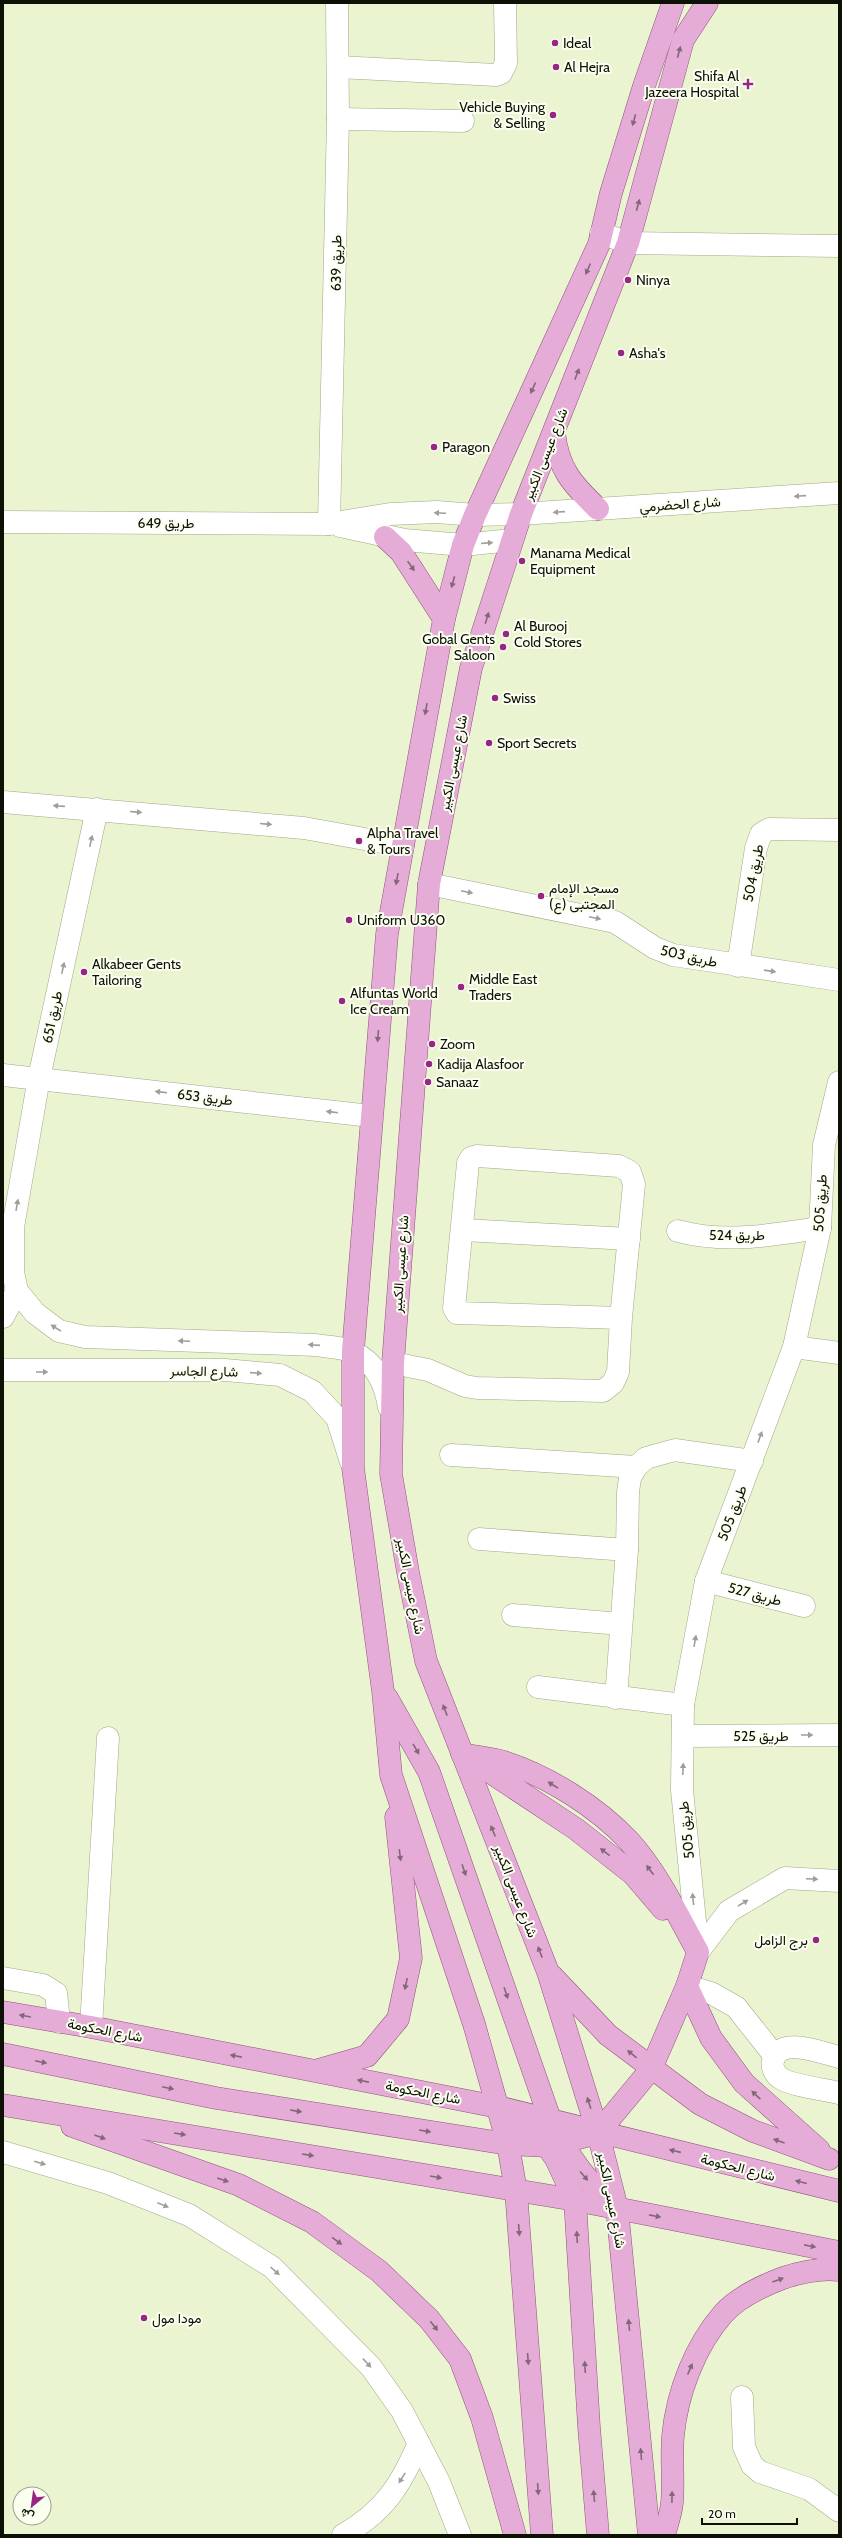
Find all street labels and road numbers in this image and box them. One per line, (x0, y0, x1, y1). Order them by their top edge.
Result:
street label: طريق 639 (327, 235, 345, 291)
street label: شارع عيسى الكبير (518, 405, 574, 504)
street label: شارع الحضرمي (639, 492, 721, 519)
street label: طريق 649 (138, 514, 194, 532)
street label: شارع عيسى الكبير (435, 713, 473, 814)
street label: طريق 504 (739, 843, 767, 903)
street label: طريق 503 (659, 941, 719, 971)
street label: طريق 651 (38, 989, 66, 1045)
street label: طريق 653 (176, 1085, 234, 1109)
street label: طريق 505 (809, 1174, 831, 1232)
street label: شارع عيسى الكبير (388, 1214, 414, 1315)
street label: طريق 524 (709, 1226, 765, 1244)
street label: شارع الجاسر (169, 1361, 238, 1383)
street label: طريق 505 (713, 1483, 751, 1543)
street label: شارع عيسى الكبير (391, 1535, 429, 1636)
street label: طريق 527 (726, 1578, 784, 1610)
street label: طريق 525 (733, 1727, 789, 1745)
street label: طريق 505 (674, 1800, 698, 1860)
street label: شارع عيسى الكبير (488, 1841, 542, 1941)
street label: شارع الحكومة (65, 2014, 144, 2048)
street label: شارع الحكومة (383, 2076, 462, 2110)
street label: شارع عيسى الكبير (592, 2149, 630, 2250)
street label: شارع الحكومة (698, 2149, 777, 2187)

